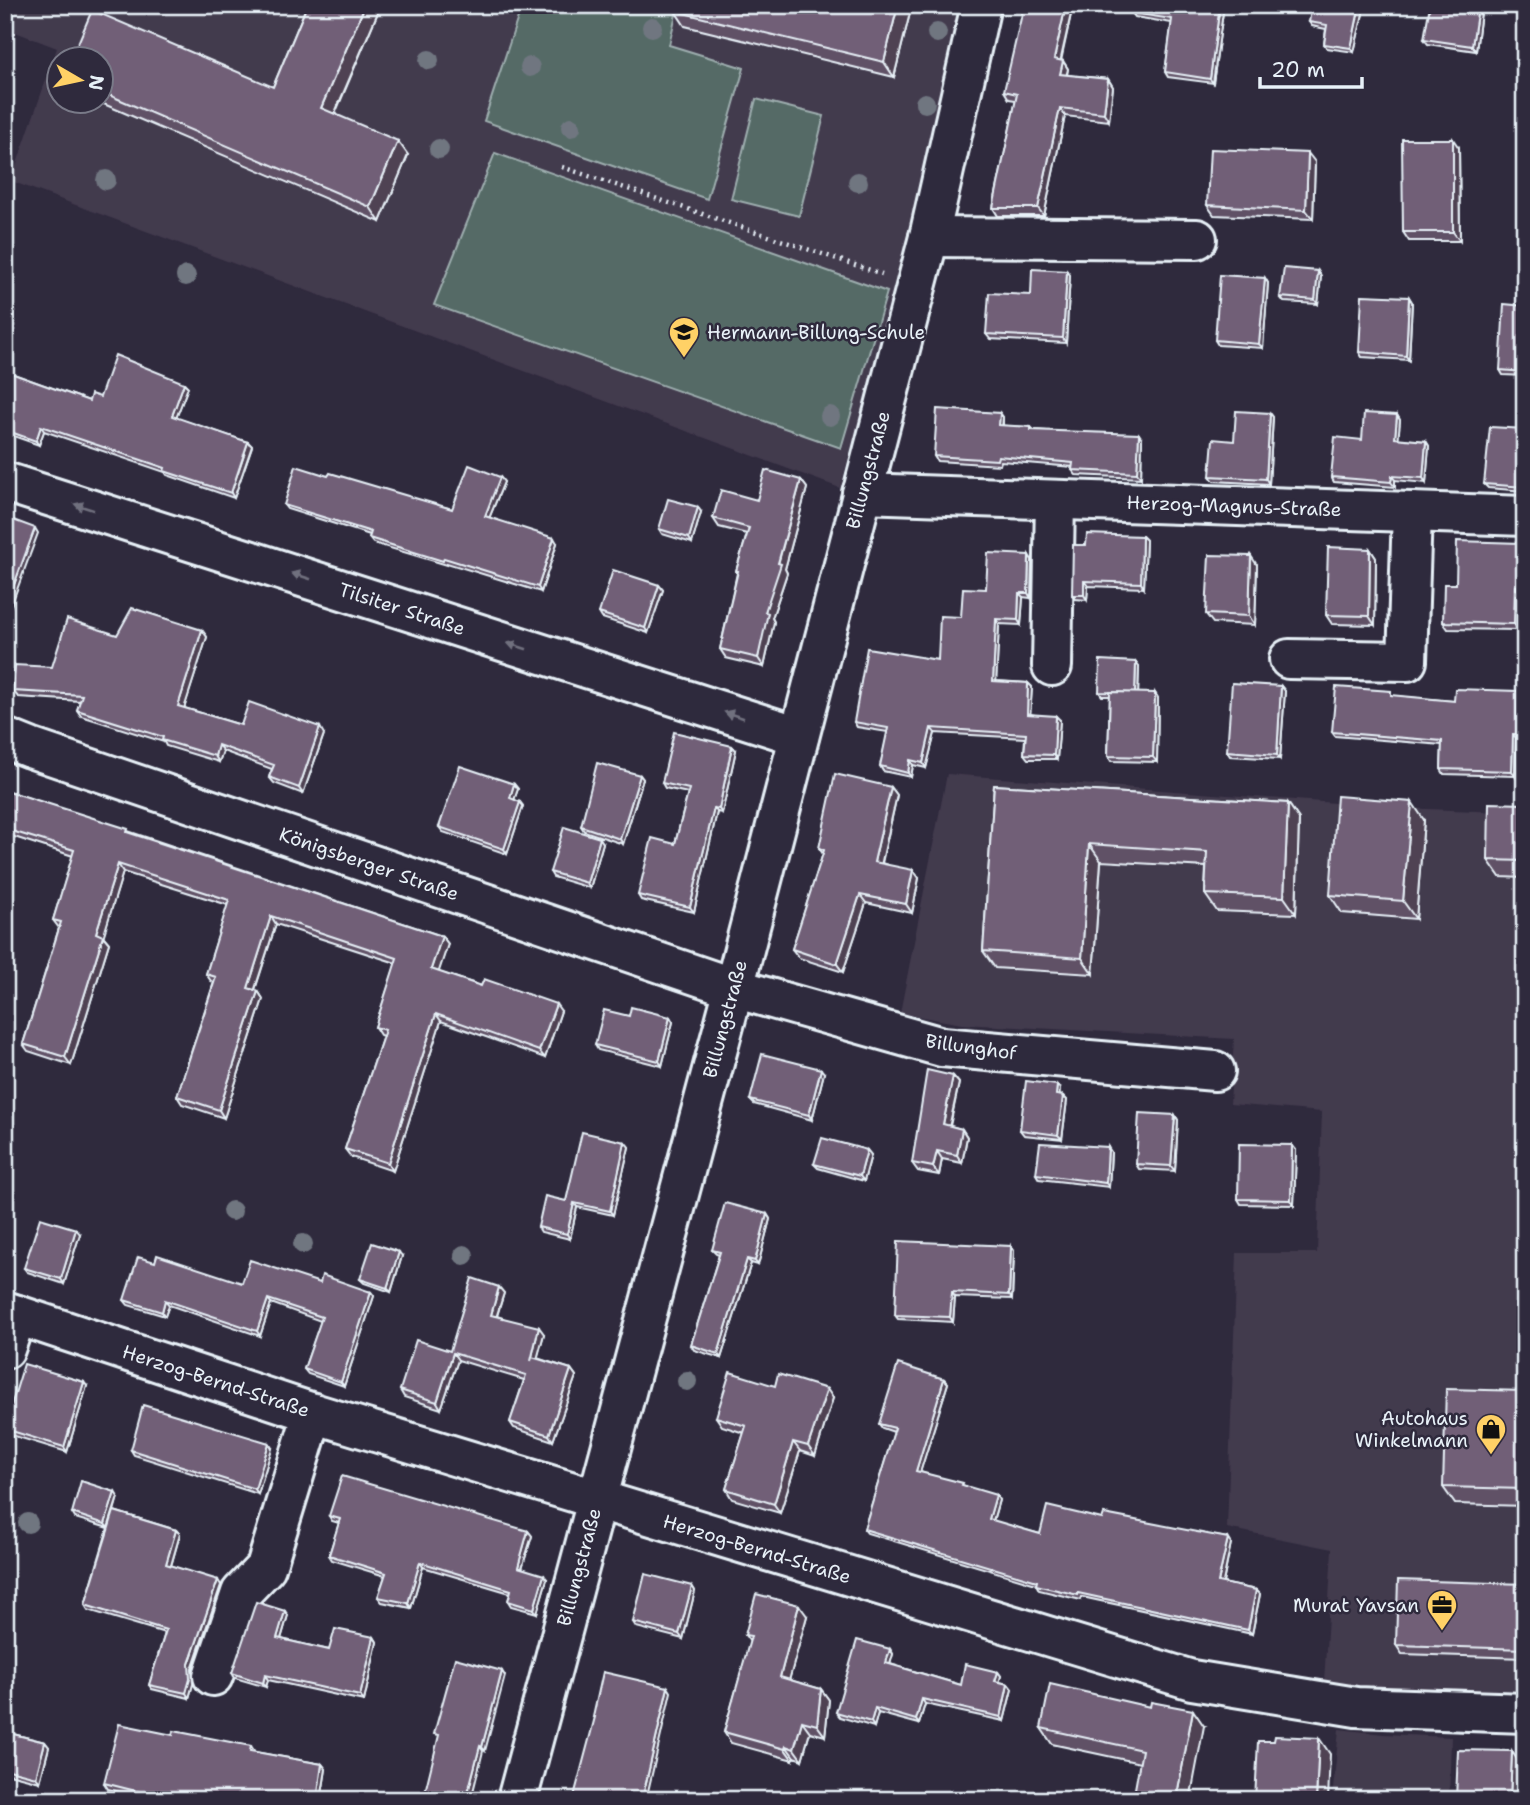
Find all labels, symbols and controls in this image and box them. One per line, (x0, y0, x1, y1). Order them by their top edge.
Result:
north arrow (46, 46, 116, 116)
scale bar (1260, 46, 1362, 90)
text: 20 m (1271, 56, 1325, 84)
text: N (83, 73, 110, 92)
school or university icon: Hermann-Billung-Schule (667, 315, 701, 359)
place label: Hermann-Billung-Schule (707, 320, 925, 345)
street label: Billungstraße (840, 408, 896, 532)
street label: Herzog-Magnus-Straße (1126, 490, 1342, 522)
one-way arrow (73, 501, 94, 512)
one-way arrow (290, 571, 311, 581)
street label: Tilsiter Straße (336, 577, 468, 641)
one-way arrow (507, 640, 528, 651)
one-way arrow (723, 710, 744, 720)
street label: Königsberger Straße (276, 822, 462, 906)
street label: Billungstraße (697, 957, 753, 1081)
street label: Billunghof (924, 1028, 1019, 1066)
street label: Herzog-Bernd-Straße (119, 1339, 313, 1423)
place label: Autohaus Winkelmann (1355, 1406, 1468, 1453)
shop icon: Autohaus Winkelmann (1474, 1412, 1508, 1456)
street label: Billungstraße (551, 1505, 607, 1629)
street label: Herzog-Bernd-Straße (660, 1508, 854, 1590)
office icon: Murat Yavsan (1425, 1588, 1459, 1632)
place label: Murat Yavsan (1293, 1593, 1419, 1618)

